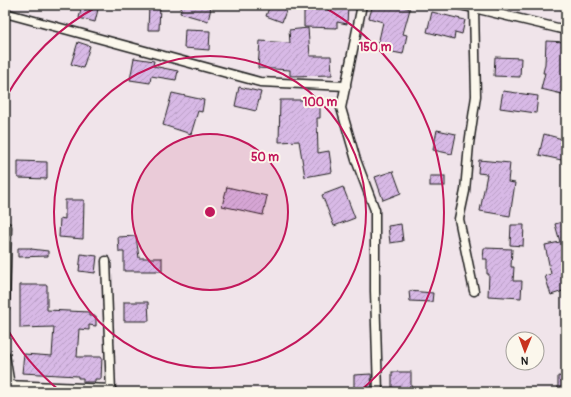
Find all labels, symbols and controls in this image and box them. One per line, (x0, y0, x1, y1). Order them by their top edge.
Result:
text: 150 m (359, 40, 392, 55)
text: 100 m (303, 95, 338, 110)
text: 50 m (251, 150, 279, 165)
centre of rings (203, 205, 217, 219)
north arrow (505, 331, 545, 371)
text: N (520, 354, 529, 367)

